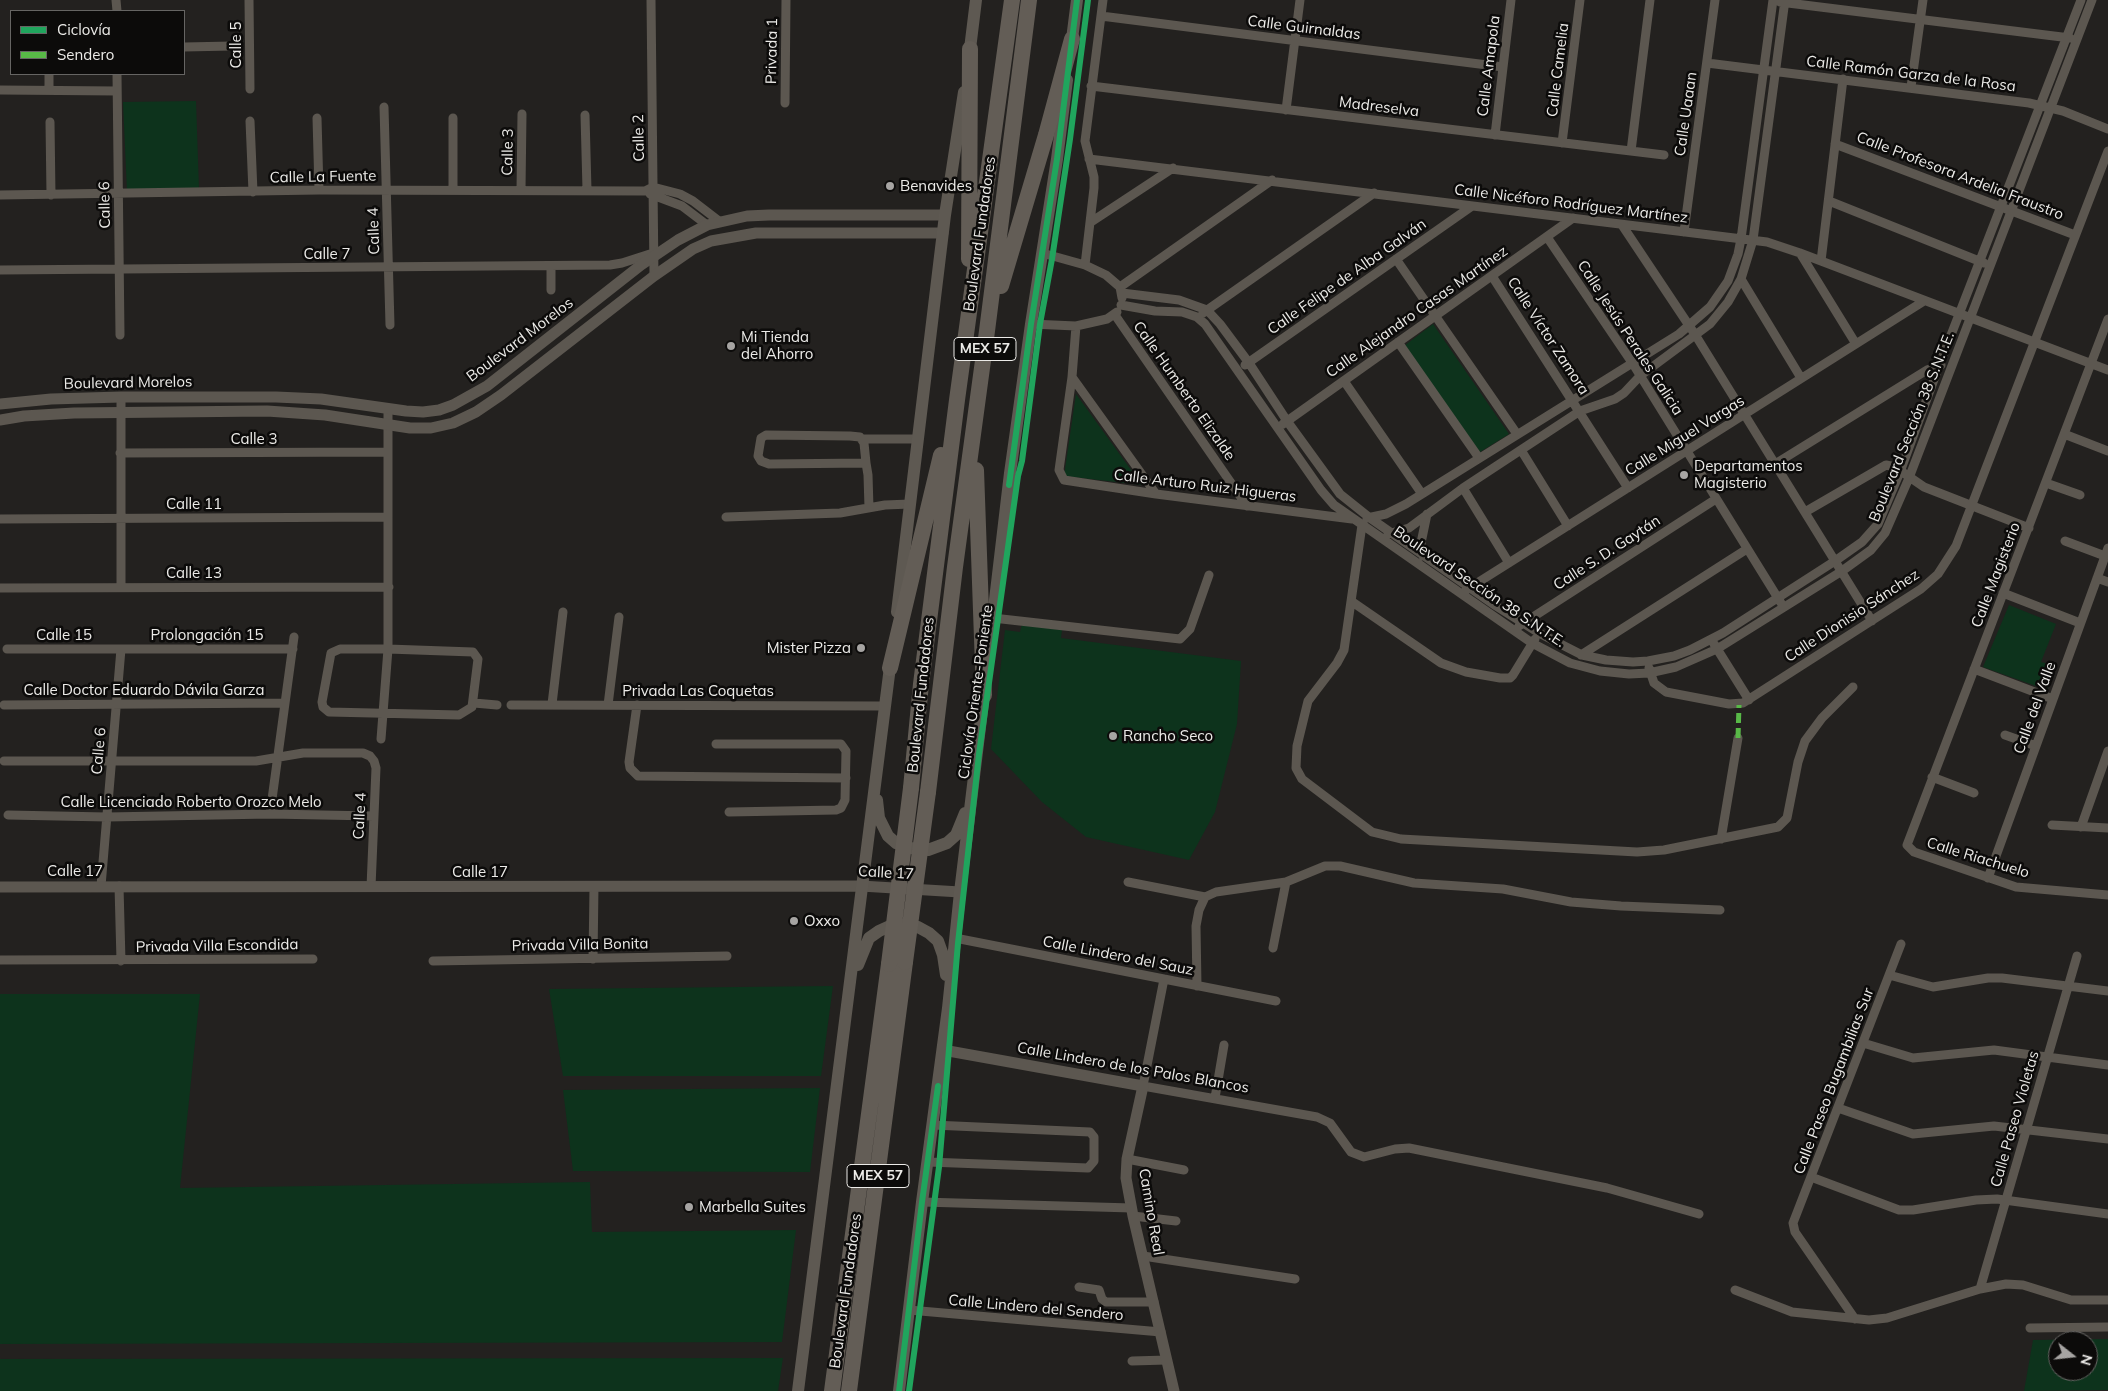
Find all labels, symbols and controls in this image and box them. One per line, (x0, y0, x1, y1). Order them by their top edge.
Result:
legend (10, 10, 185, 75)
street label: Calle Guirnaldas (1246, 12, 1362, 44)
street label: Calle Amapola (1474, 15, 1504, 117)
street label: Privada 1 (762, 18, 782, 84)
text: Ciclovía (57, 20, 111, 39)
street label: Calle 5 (227, 21, 245, 69)
street label: Calle Camelia (1543, 22, 1573, 118)
text: Sendero (57, 45, 114, 64)
street label: Calle Ramón Garza de la Rosa (1805, 52, 2017, 96)
street label: Calle Uaaan (1671, 71, 1701, 157)
street label: Madreselva (1338, 93, 1420, 121)
street label: Calle 2 (630, 114, 648, 162)
street label: Calle 3 (499, 128, 517, 176)
street label: Calle Profesora Ardelia Fraustro (1854, 128, 2066, 224)
street label: Boulevard Fundadores (960, 155, 1000, 313)
street label: Calle La Fuente (270, 167, 376, 187)
place label: Benavides (900, 177, 972, 195)
marker: Benavides (884, 180, 896, 192)
street label: Calle 6 (96, 181, 114, 229)
street label: Calle Nicéforo Rodríguez Martínez (1453, 181, 1689, 227)
street label: Calle 4 (364, 207, 384, 255)
street label: Calle Felipe de Alba Galván (1264, 215, 1430, 339)
street label: Calle Alejandro Casas Martínez (1323, 242, 1511, 382)
street label: Calle 7 (303, 245, 351, 263)
street label: Calle Jesús Perales Galicia (1573, 257, 1687, 419)
street label: Calle Víctor Zamora (1503, 274, 1593, 398)
street label: Boulevard Morelos (463, 294, 577, 386)
street label: Calle Humberto Elizalde (1129, 318, 1239, 464)
place label: Mi Tienda del Ahorro (741, 328, 813, 363)
street label: Boulevard Sección 38 S.N.T.E. (1866, 329, 1958, 525)
road number: MEX 57 (954, 338, 1016, 360)
marker: Mi Tienda del Ahorro (725, 340, 737, 352)
street label: Boulevard Morelos (64, 373, 192, 393)
street label: Calle Miguel Vargas (1622, 392, 1748, 480)
street label: Calle 3 (230, 430, 278, 448)
place label: Departamentos Magisterio (1694, 457, 1803, 492)
street label: Calle Arturo Ruiz Higueras (1113, 466, 1297, 506)
marker: Departamentos Magisterio (1678, 469, 1690, 481)
street label: Calle 11 (166, 495, 222, 513)
street label: Calle S. D. Gaytán (1550, 512, 1664, 594)
street label: Calle Magisterio (1968, 520, 2024, 630)
street label: Boulevard Sección 38 S.N.T.E. (1390, 523, 1568, 651)
street label: Calle 13 (166, 564, 222, 582)
street label: Calle Dionisio Sánchez (1781, 566, 1923, 666)
street label: Ciclovía Oriente-Poniente (955, 604, 997, 780)
street label: Boulevard Fundadores (904, 616, 938, 774)
street label: Calle 15 (36, 626, 92, 644)
street label: Prolongación 15 (151, 626, 263, 644)
place label: Mister Pizza (767, 639, 851, 657)
marker: Mister Pizza (855, 642, 867, 654)
street label: Calle del Valle (2010, 659, 2060, 757)
street label: Calle Doctor Eduardo Dávila Garza (23, 681, 265, 699)
street label: Privada Las Coquetas (622, 682, 774, 700)
street label: Calle 6 (88, 727, 110, 775)
place label: Rancho Seco (1123, 727, 1213, 745)
marker: Rancho Seco (1107, 730, 1119, 742)
street label: Calle 4 (350, 792, 370, 840)
street label: Calle Licenciado Roberto Orozco Melo (60, 793, 322, 811)
street label: Calle Riachuelo (1925, 834, 2031, 882)
street label: Calle 17 (47, 862, 103, 880)
street label: Calle 17 (452, 863, 508, 881)
street label: Calle 17 (857, 863, 915, 883)
place label: Oxxo (804, 912, 840, 930)
marker: Oxxo (788, 915, 800, 927)
street label: Calle Lindero del Sauz (1041, 933, 1195, 979)
street label: Privada Villa Bonita (511, 935, 649, 955)
street label: Privada Villa Escondida (135, 936, 299, 956)
street label: Calle Paseo Bugambilias Sur (1790, 985, 1878, 1177)
street label: Calle Lindero de los Palos Blancos (1016, 1039, 1250, 1097)
street label: Calle Paseo Violetas (1987, 1049, 2043, 1189)
road number: MEX 57 (847, 1164, 909, 1188)
street label: Camino Real (1134, 1167, 1168, 1257)
place label: Marbella Suites (699, 1198, 806, 1216)
marker: Marbella Suites (683, 1201, 695, 1213)
street label: Boulevard Fundadores (826, 1212, 866, 1370)
street label: Calle Lindero del Sendero (948, 1291, 1124, 1325)
north arrow (2048, 1331, 2098, 1381)
text: N (2076, 1352, 2097, 1367)

